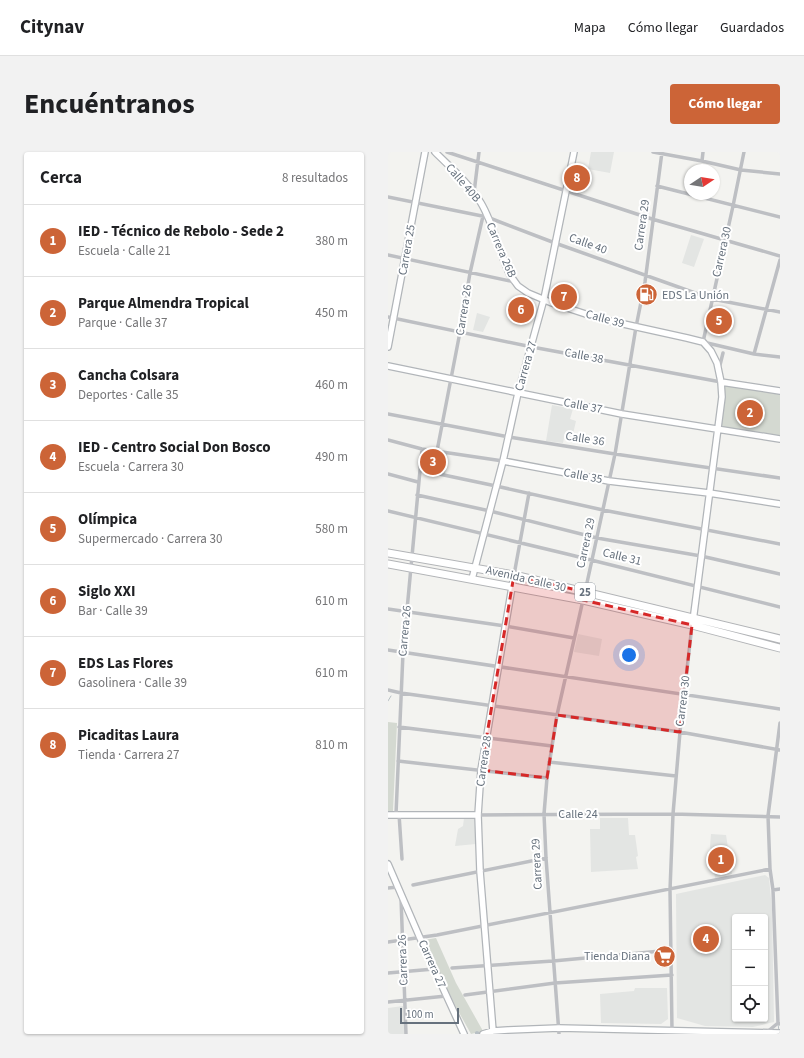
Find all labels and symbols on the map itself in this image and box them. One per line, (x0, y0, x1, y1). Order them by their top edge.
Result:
street label: Calle 40B (441, 160, 485, 206)
pin: 8 (564, 163, 590, 193)
north arrow (684, 164, 720, 200)
street label: Carrera 29 (630, 198, 654, 252)
street label: Carrera 26B (482, 220, 520, 280)
street label: Carrera 25 (394, 223, 420, 277)
street label: Carrera 30 (708, 225, 736, 279)
street label: Calle 40 (567, 229, 609, 259)
pin: 7 (551, 282, 577, 312)
fuel station icon: EDS La Unión (634, 282, 660, 308)
street label: Carrera 26 (452, 283, 476, 337)
place label: EDS La Unión (662, 287, 729, 304)
pin: 6 (508, 295, 534, 325)
street label: Calle 39 (584, 306, 626, 332)
pin: 5 (706, 306, 732, 336)
street label: Carrera 27 (511, 339, 541, 393)
street label: Calle 38 (563, 344, 605, 368)
street label: Calle 37 (562, 394, 604, 418)
pin: 2 (737, 398, 763, 428)
street label: Calle 36 (564, 428, 606, 450)
pin: 3 (420, 447, 446, 477)
street label: Calle 35 (562, 464, 604, 488)
street label: Carrera 29 (572, 516, 600, 570)
street label: Calle 31 (601, 544, 643, 570)
street label: Avenida Calle 30 (484, 562, 568, 596)
road number: 25 (575, 583, 595, 601)
street label: Carrera 26 (394, 605, 416, 657)
your location (619, 645, 639, 665)
street label: Carrera 30 (671, 674, 695, 728)
street label: Carrera 28 (472, 734, 496, 788)
street label: Calle 24 (558, 806, 598, 823)
street label: Carrera 29 (527, 838, 547, 890)
pin: 1 (708, 845, 734, 875)
pin: 4 (693, 924, 719, 954)
street label: Carrera 26 (394, 934, 412, 986)
street label: Carrera 27 (414, 937, 450, 991)
supermarket icon: Tienda Diana (652, 943, 678, 969)
place label: Tienda Diana (584, 948, 650, 965)
scale bar (400, 1006, 459, 1025)

